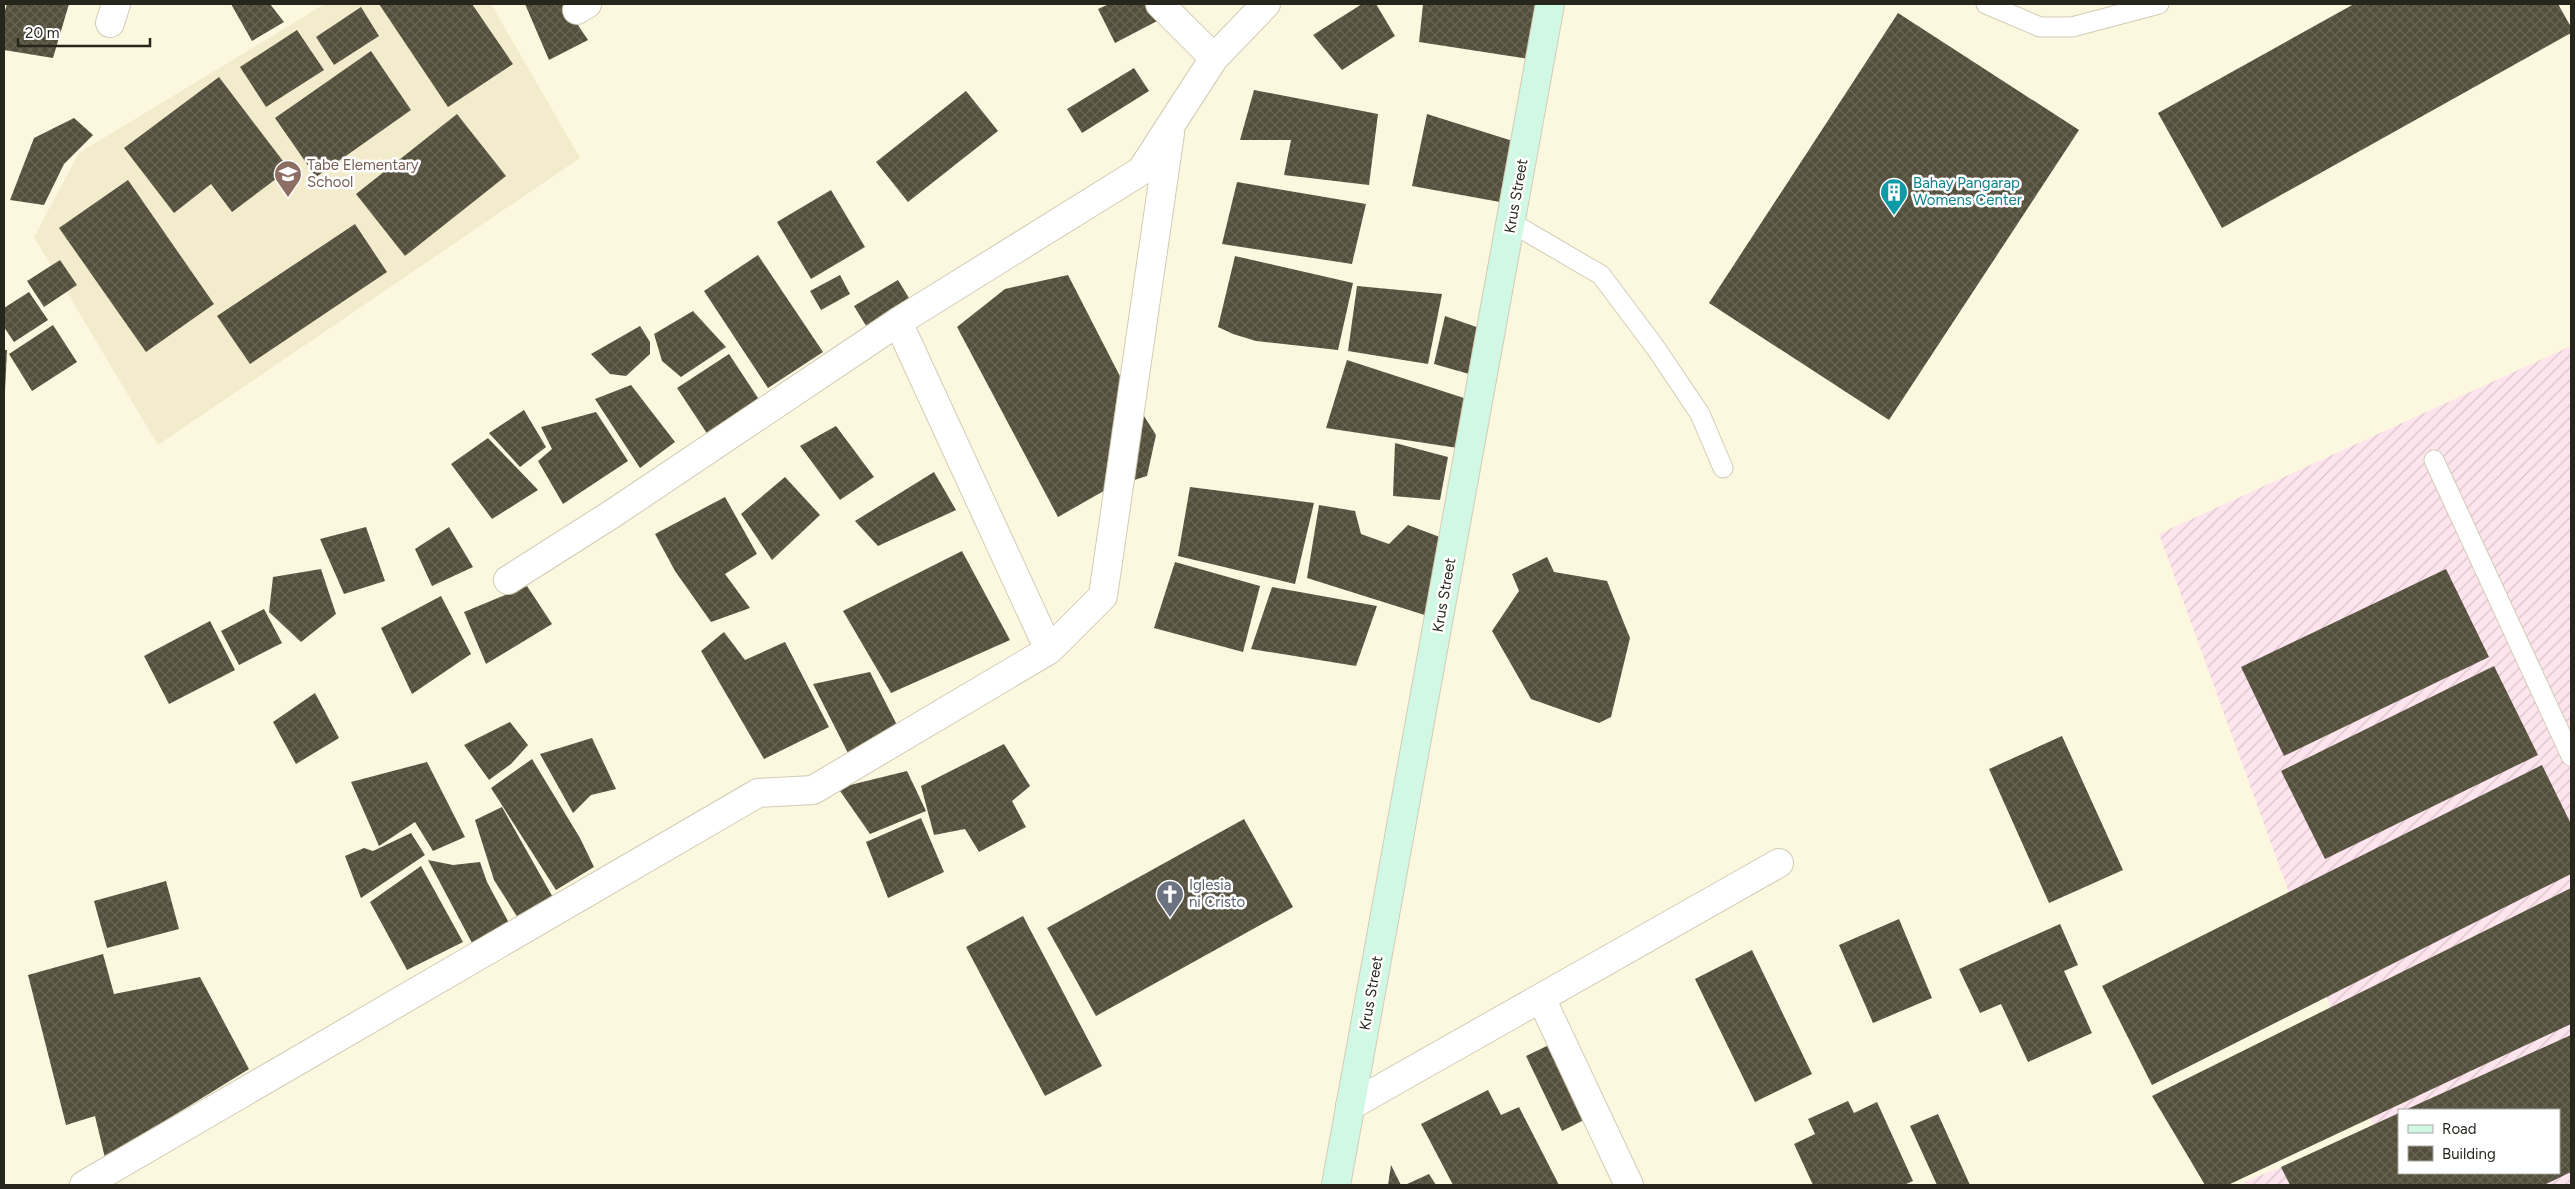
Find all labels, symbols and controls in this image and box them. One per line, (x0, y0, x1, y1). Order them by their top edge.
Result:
scale bar (18, 15, 150, 47)
text: 20 m (25, 24, 59, 42)
place label: Tabe Elementary School (307, 156, 419, 191)
street label: Krus Street (1501, 157, 1531, 235)
school or university icon: Tabe Elementary School (273, 159, 303, 198)
place label: Bahay Pangarap Womens Center (1913, 174, 2022, 209)
building icon: Bahay Pangarap Womens Center (1879, 177, 1909, 216)
street label: Krus Street (1429, 556, 1459, 634)
place label: Iglesia ni Cristo (1189, 876, 1246, 911)
church icon: Iglesia ni Cristo (1155, 879, 1185, 918)
street label: Krus Street (1356, 954, 1386, 1032)
legend (2398, 1109, 2560, 1174)
text: Road (2442, 1120, 2477, 1138)
text: Building (2442, 1145, 2496, 1163)

